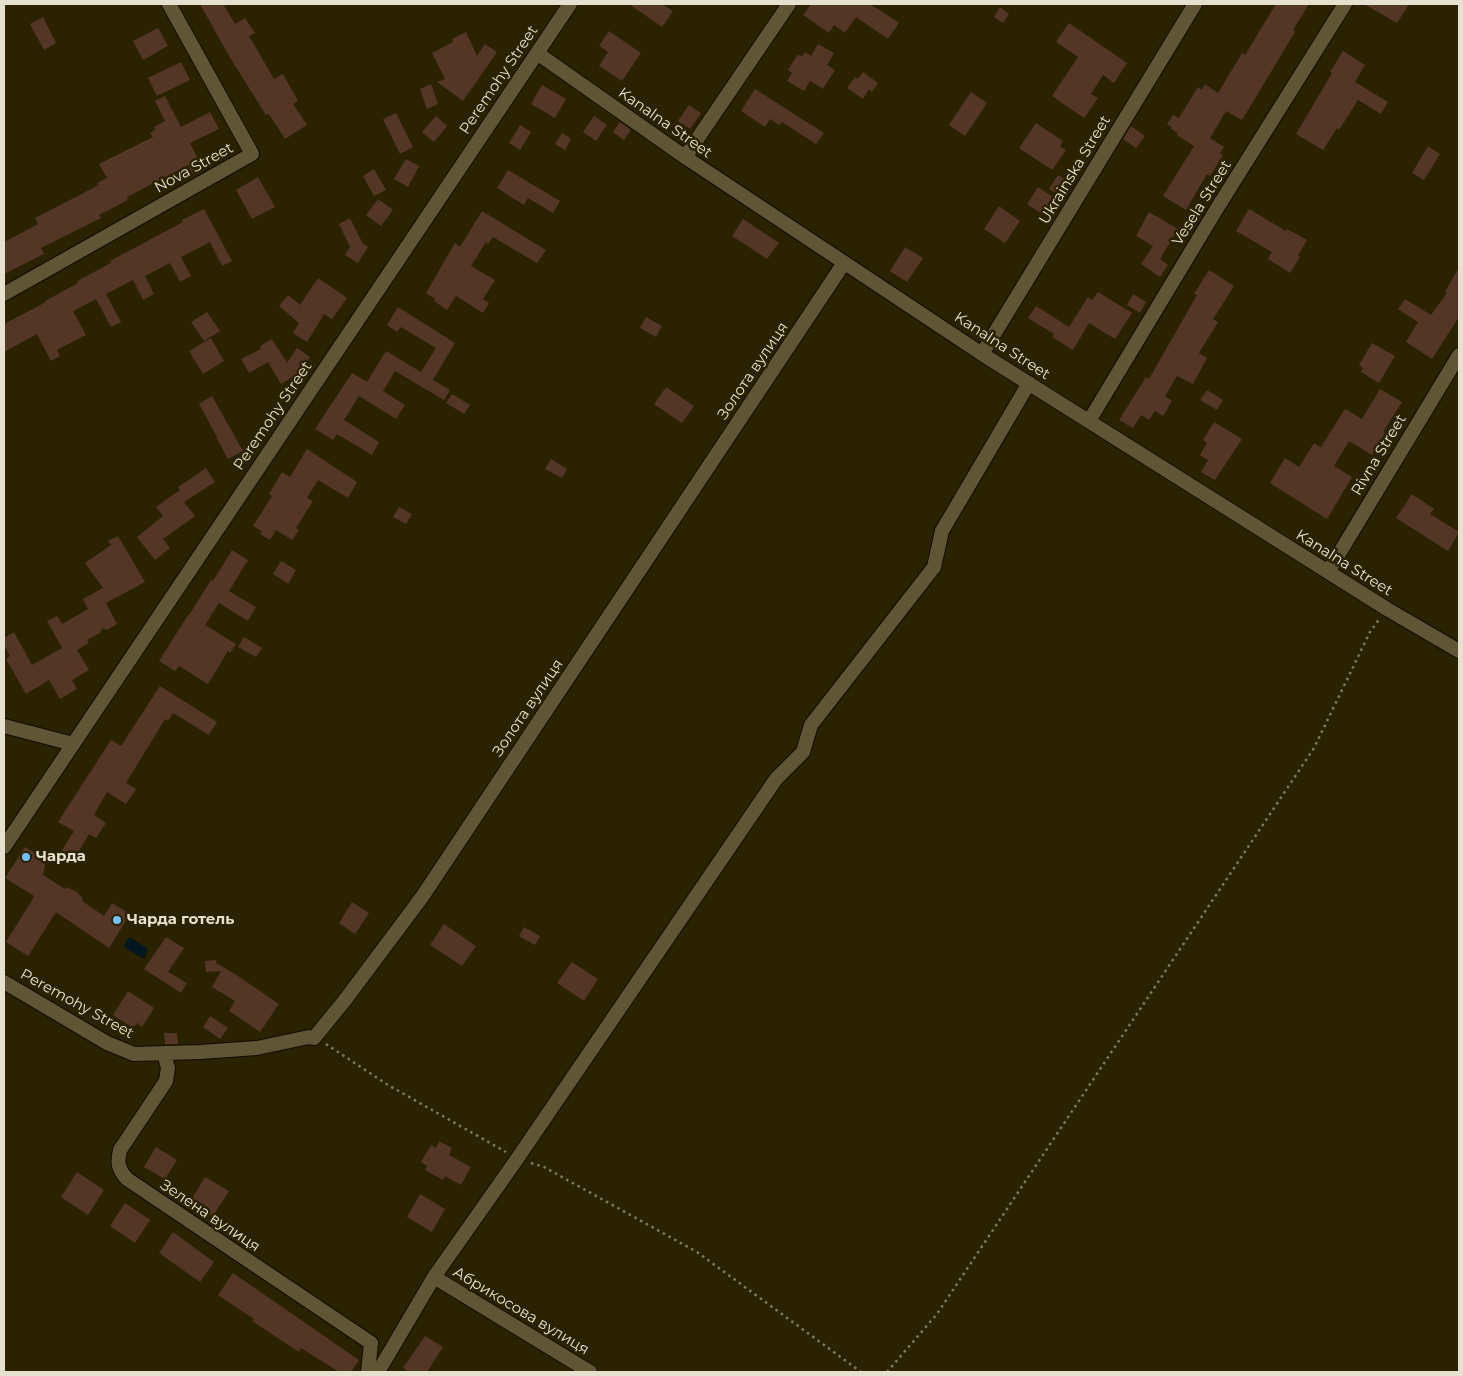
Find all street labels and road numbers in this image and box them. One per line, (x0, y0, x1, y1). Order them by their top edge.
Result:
street label: Peremohy Street (456, 22, 542, 138)
street label: Kanalna Street (615, 84, 715, 162)
street label: Ukrainska Street (1035, 112, 1115, 228)
street label: Nova Street (151, 139, 237, 197)
street label: Vesela Street (1169, 157, 1235, 249)
street label: Kanalna Street (951, 308, 1053, 384)
street label: Золота вулиця (714, 319, 792, 423)
street label: Peremohy Street (230, 358, 316, 474)
street label: Rivna Street (1348, 411, 1410, 499)
street label: Kanalna Street (1292, 526, 1396, 600)
street label: Золота вулиця (489, 656, 567, 760)
street label: Peremohy Street (17, 965, 137, 1043)
street label: Зелена вулиця (157, 1176, 263, 1256)
street label: Абрикосова вулиця (450, 1263, 592, 1359)

